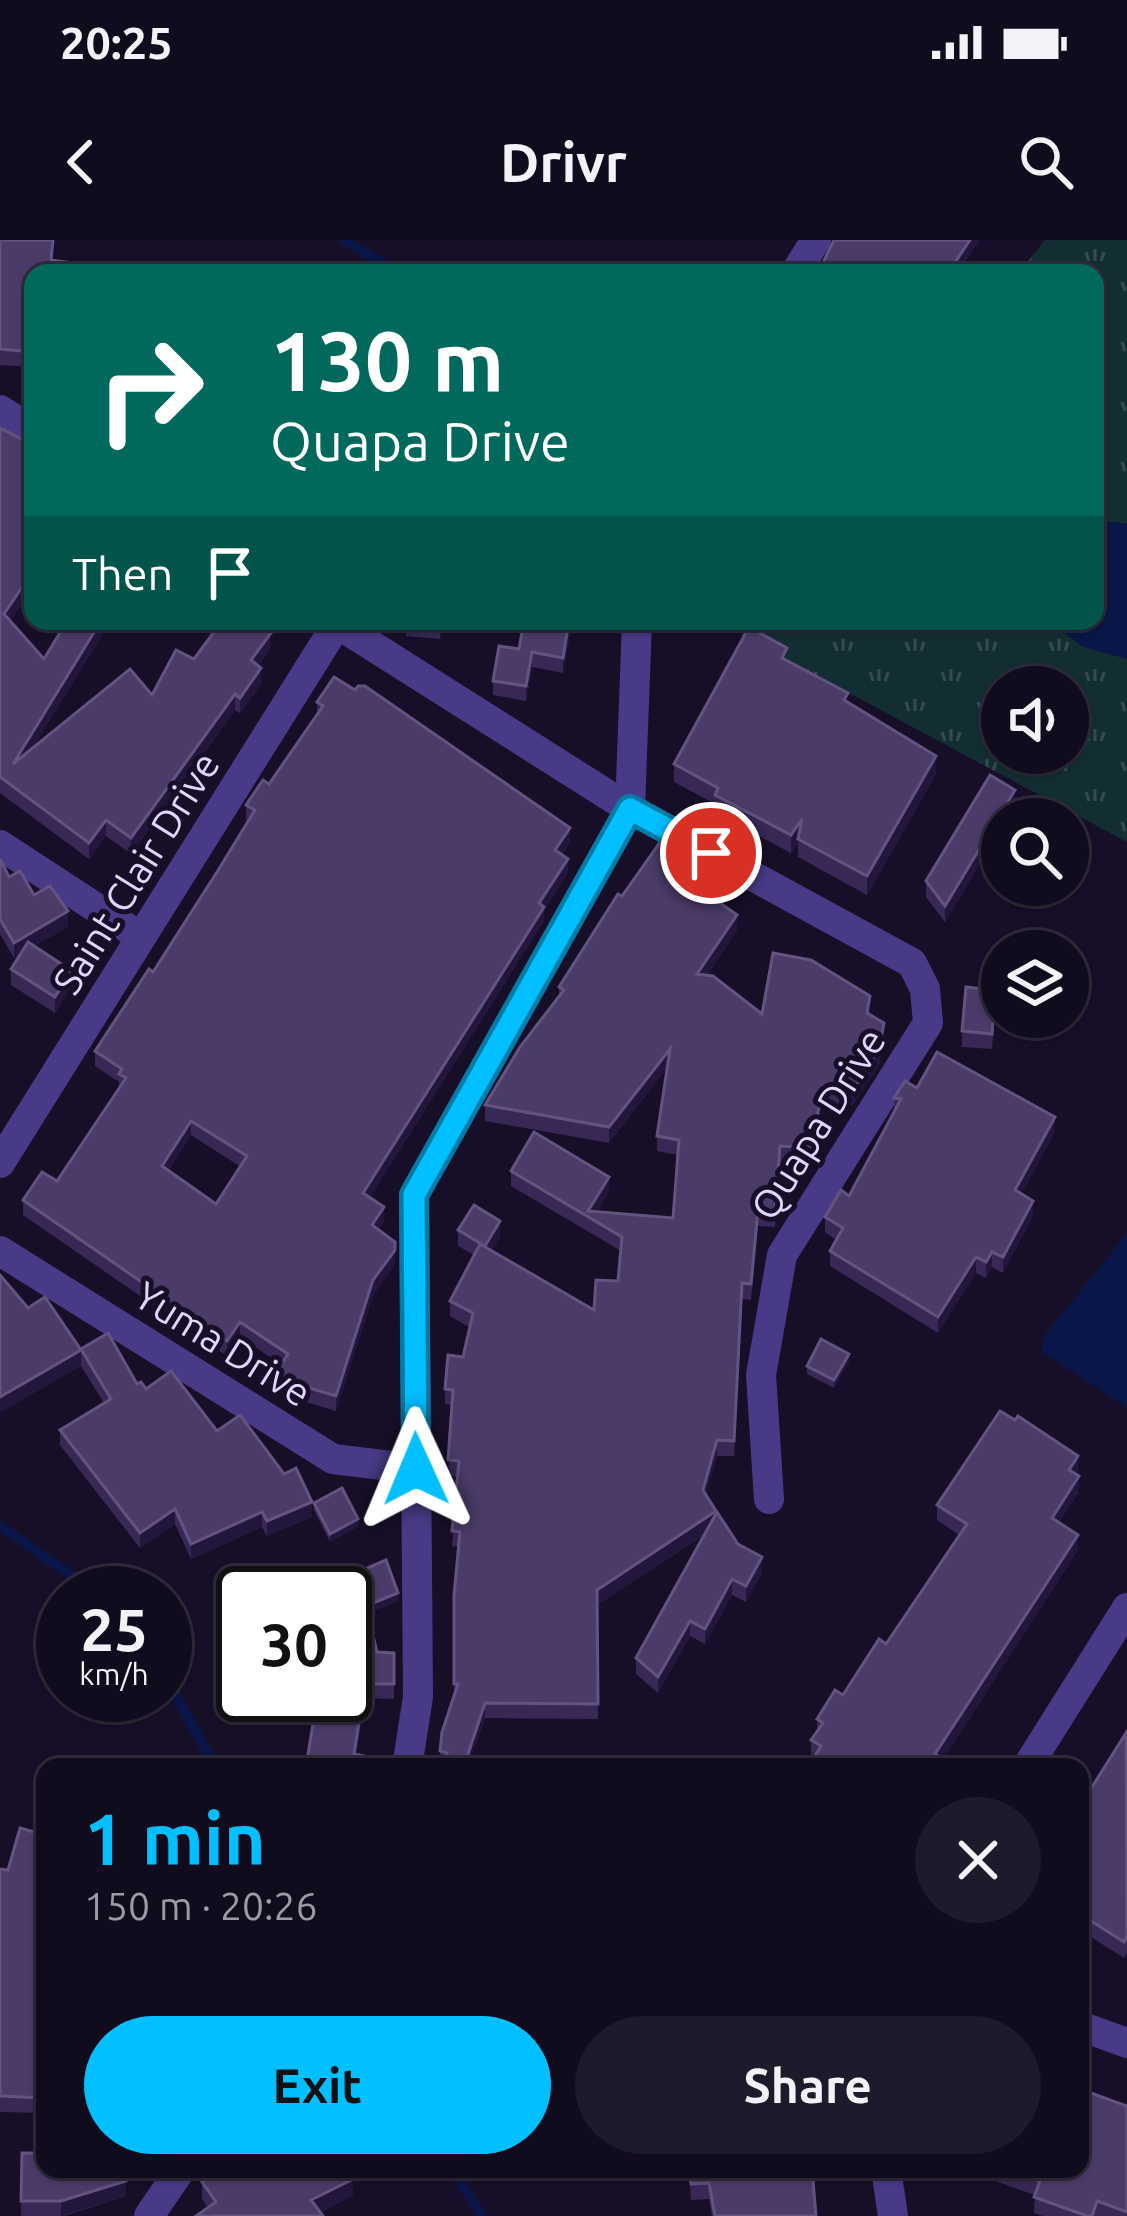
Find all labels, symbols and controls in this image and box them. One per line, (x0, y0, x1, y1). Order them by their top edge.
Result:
text: 20:25 (60, 17, 173, 68)
icon: back (48, 129, 114, 195)
icon: search (1013, 129, 1079, 195)
text: Drivr (500, 132, 627, 192)
icon: right (72, 312, 228, 468)
text: 130 m (270, 313, 504, 407)
text: Quapa Drive (270, 411, 570, 471)
icon: arrive (197, 540, 263, 606)
text: Then (72, 548, 173, 599)
map controls (981, 666, 1089, 1038)
button: sound (981, 666, 1089, 774)
street label: Saint Clair Drive (44, 744, 227, 1001)
button: search (981, 798, 1089, 906)
pin (660, 802, 762, 904)
icon: arrive (678, 820, 744, 886)
button: layers (981, 930, 1089, 1038)
street label: Quapa Drive (742, 1021, 893, 1227)
street label: Yuma Drive (128, 1273, 319, 1414)
position arrow (353, 1406, 479, 1532)
speed limit sign: 30 (216, 1566, 372, 1722)
text: 25 (80, 1595, 148, 1662)
text: km/h (79, 1657, 149, 1691)
button: close (915, 1797, 1041, 1923)
text: 1 min (84, 1798, 266, 1879)
text: 150 m · 20:26 (84, 1884, 318, 1927)
button: Exit (84, 2016, 551, 2154)
button: Share (575, 2016, 1041, 2154)

